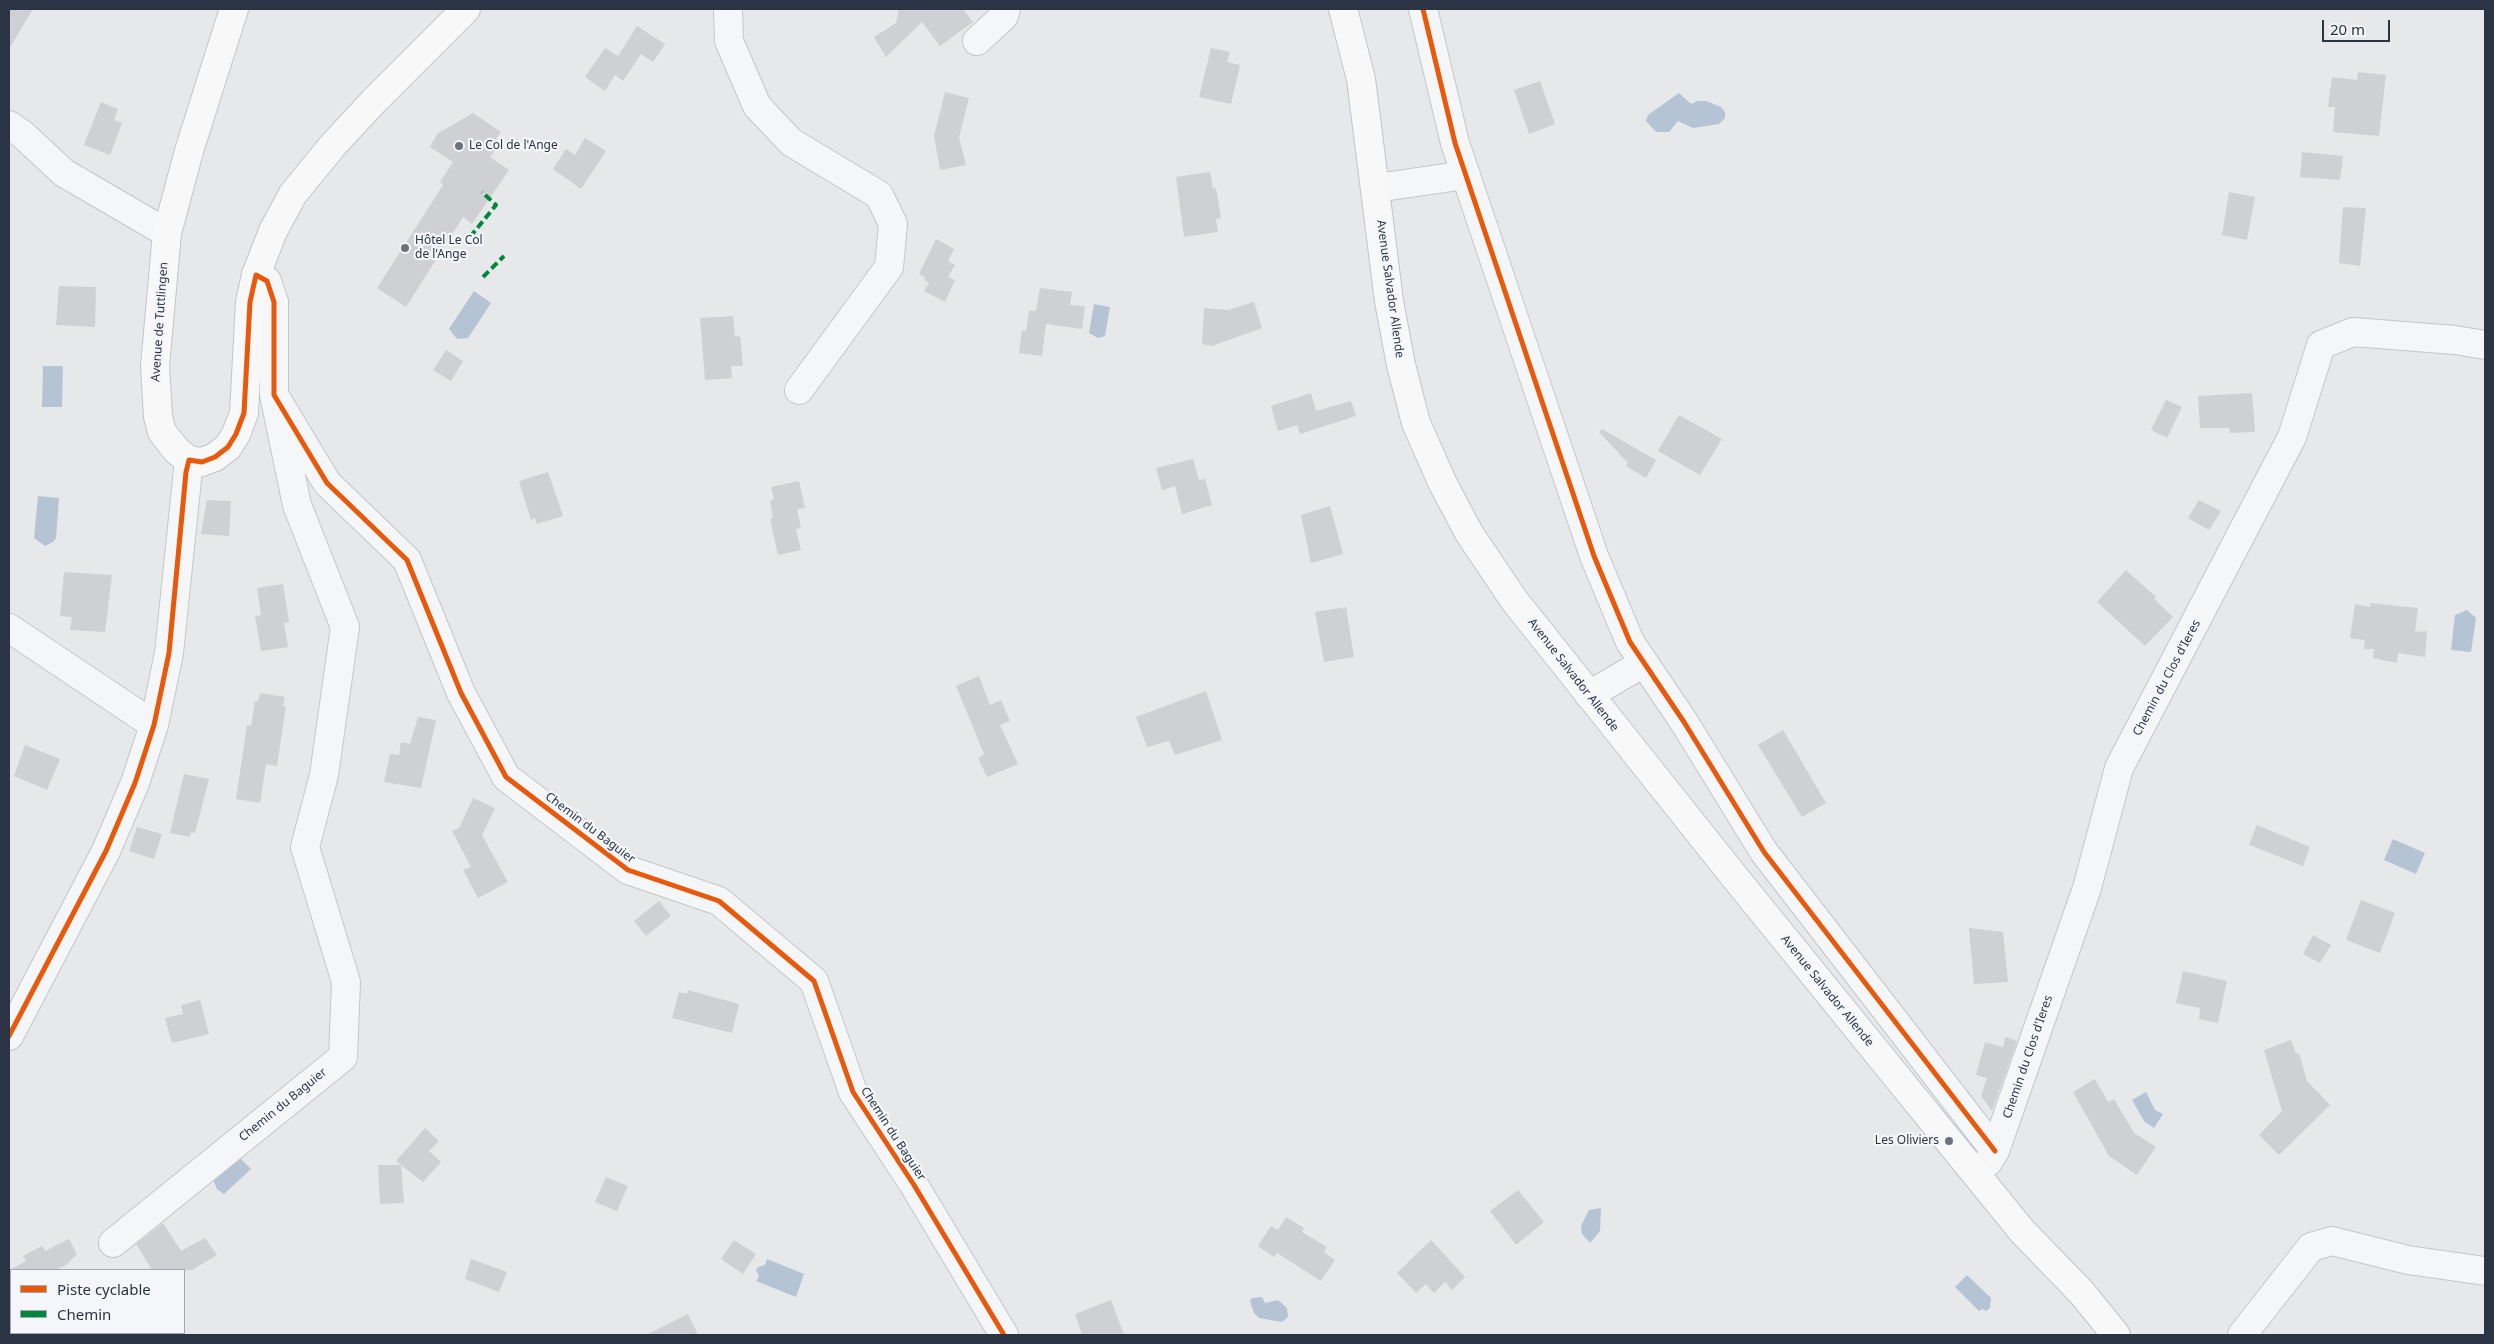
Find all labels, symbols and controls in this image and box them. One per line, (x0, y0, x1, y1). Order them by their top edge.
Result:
scale bar (2324, 10, 2392, 42)
text: 20 m (2330, 19, 2365, 39)
place label: Le Col de l'Ange (469, 139, 558, 153)
marker: Le Col de l'Ange (453, 140, 465, 152)
street label: Avenue Salvador Allende (1373, 219, 1407, 359)
place label: Hôtel Le Col de l'Ange (415, 234, 483, 262)
marker: Hôtel Le Col de l'Ange (399, 242, 411, 254)
street label: Avenue de Tuttlingen (149, 262, 171, 382)
street label: Avenue Salvador Allende (1524, 616, 1622, 734)
street label: Chemin du Clos d'Ieres (2130, 617, 2204, 739)
street label: Chemin du Baguier (542, 790, 638, 866)
street label: Avenue Salvador Allende (1778, 932, 1876, 1050)
street label: Chemin du Clos d'Ieres (2000, 993, 2056, 1121)
street label: Chemin du Baguier (236, 1065, 330, 1145)
street label: Chemin du Baguier (857, 1085, 929, 1183)
place label: Les Oliviers (1875, 1134, 1939, 1148)
marker: Les Oliviers (1943, 1135, 1955, 1147)
legend (10, 1269, 185, 1334)
text: Piste cyclable (57, 1279, 151, 1299)
text: Chemin (57, 1304, 111, 1324)

